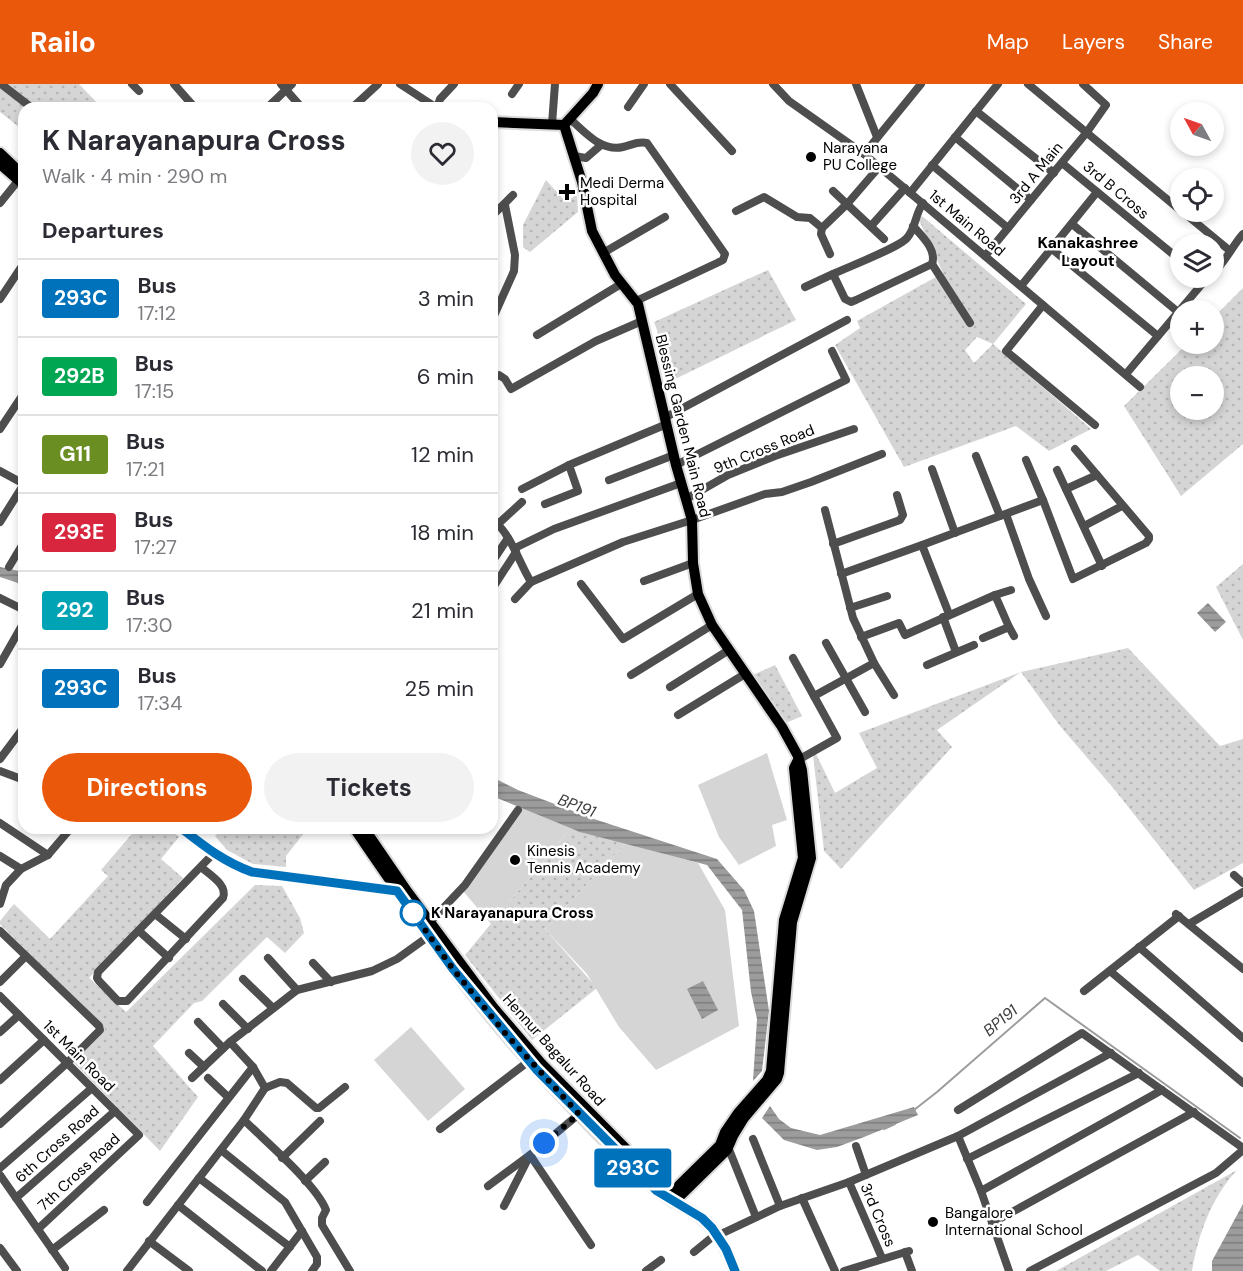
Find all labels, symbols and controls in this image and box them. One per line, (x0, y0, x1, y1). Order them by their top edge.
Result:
text: Railo (30, 24, 96, 61)
text: Map (987, 28, 1029, 56)
text: Layers (1062, 28, 1125, 56)
text: Share (1158, 28, 1213, 56)
north arrow (1170, 102, 1224, 156)
map controls (1170, 102, 1224, 420)
text: K Narayanapura Cross (42, 122, 346, 159)
button: heart (411, 122, 474, 185)
place label: Narayana PU College (823, 138, 897, 175)
street label: 3rd A Main (1005, 138, 1067, 208)
marker: Narayana PU College (804, 150, 818, 164)
street label: 3rd B Cross (1079, 156, 1153, 224)
text: Walk · 4 min · 290 m (42, 163, 227, 189)
button: locate (1170, 168, 1224, 222)
place label: Medi Derma Hospital (580, 173, 664, 210)
marker: Medi Derma Hospital (558, 183, 576, 201)
street label: 1st Main Road (925, 185, 1009, 261)
text: Departures (42, 216, 164, 245)
district label: Kanakashree Layout (1038, 232, 1138, 271)
button: layers (1170, 234, 1224, 288)
text: Bus (137, 271, 177, 300)
text: 293C (54, 284, 107, 312)
text: 3 min (418, 284, 474, 313)
text: 17:12 (137, 300, 176, 326)
button: + (1170, 300, 1224, 354)
street label: Blessing Garden Main Road (651, 332, 715, 520)
text: Bus (135, 349, 174, 378)
text: 292B (54, 362, 105, 390)
text: 6 min (417, 362, 474, 391)
button: − (1170, 366, 1224, 420)
text: 17:15 (135, 378, 174, 404)
street label: 9th Cross Road (711, 420, 817, 478)
text: Bus (126, 427, 165, 456)
text: G11 (59, 440, 91, 468)
text: 12 min (411, 440, 474, 469)
text: 17:21 (126, 456, 165, 482)
text: Bus (134, 505, 173, 534)
text: 293E (54, 518, 104, 546)
text: 18 min (410, 518, 474, 547)
text: 17:27 (134, 534, 177, 560)
text: Bus (126, 583, 165, 612)
text: 292 (56, 596, 94, 624)
text: 21 min (411, 596, 474, 625)
text: 17:30 (126, 612, 172, 638)
text: Bus (137, 661, 177, 690)
text: 293C (54, 674, 107, 702)
text: 25 min (405, 674, 474, 703)
text: 17:34 (137, 690, 182, 716)
button: Directions (42, 753, 252, 822)
button: Tickets (264, 753, 474, 822)
water label: BP191 (555, 789, 600, 823)
place label: Kinesis Tennis Academy (527, 841, 641, 878)
marker: Kinesis Tennis Academy (508, 853, 522, 867)
marker: K Narayanapura Cross (400, 900, 426, 926)
place label: K Narayanapura Cross (431, 903, 594, 923)
street label: Hennur Bagalur Road (498, 990, 610, 1110)
water label: BP191 (979, 999, 1023, 1041)
street label: 1st Main Road (39, 1016, 119, 1096)
street label: 6th Cross Road (11, 1101, 103, 1187)
your location (529, 1128, 559, 1158)
street label: 7th Cross Road (34, 1129, 124, 1215)
line badge: 293C (591, 1148, 675, 1188)
text: 293C (606, 1154, 660, 1182)
street label: 3rd Cross (856, 1180, 900, 1250)
place label: Bangalore International School (945, 1203, 1083, 1240)
marker: Bangalore International School (926, 1215, 940, 1229)

